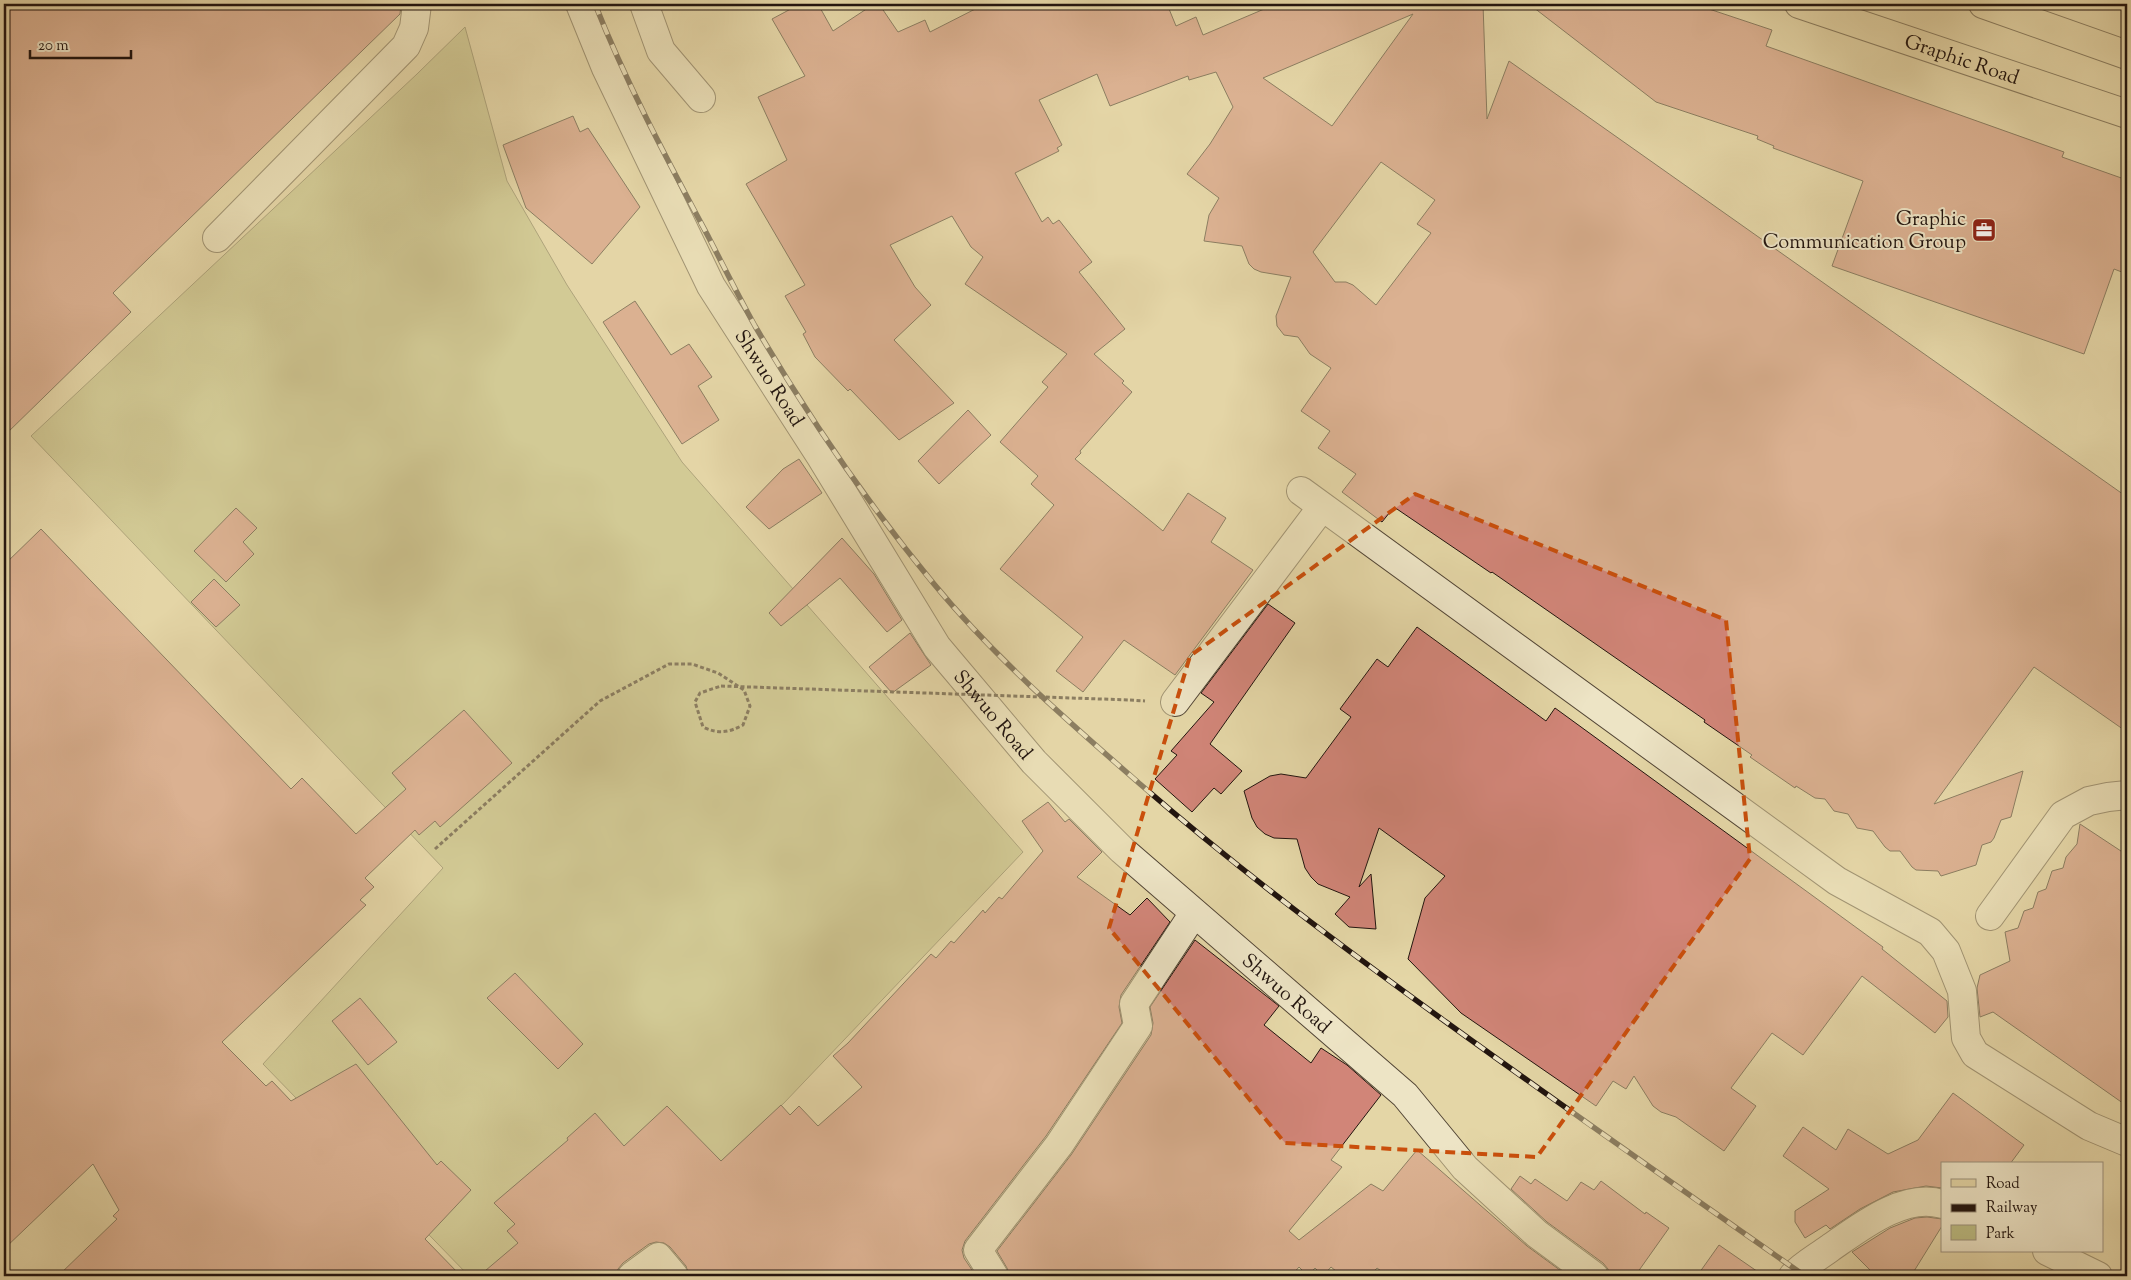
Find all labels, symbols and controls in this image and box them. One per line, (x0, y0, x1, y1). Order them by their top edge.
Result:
scale bar (30, 28, 131, 60)
street label: Graphic Road (1900, 28, 2023, 94)
text: 20 m (38, 36, 69, 57)
place label: Graphic Communication Group (1763, 206, 1966, 258)
office icon: Graphic Communication Group (1971, 217, 1997, 243)
street label: Shwuo Road (726, 325, 810, 433)
street label: Shwuo Road (945, 664, 1038, 767)
street label: Shwuo Road (1234, 948, 1336, 1042)
legend (1941, 1162, 2104, 1252)
text: Road (1986, 1174, 2020, 1195)
text: Railway (1986, 1198, 2038, 1219)
text: Park (1986, 1224, 2015, 1245)

